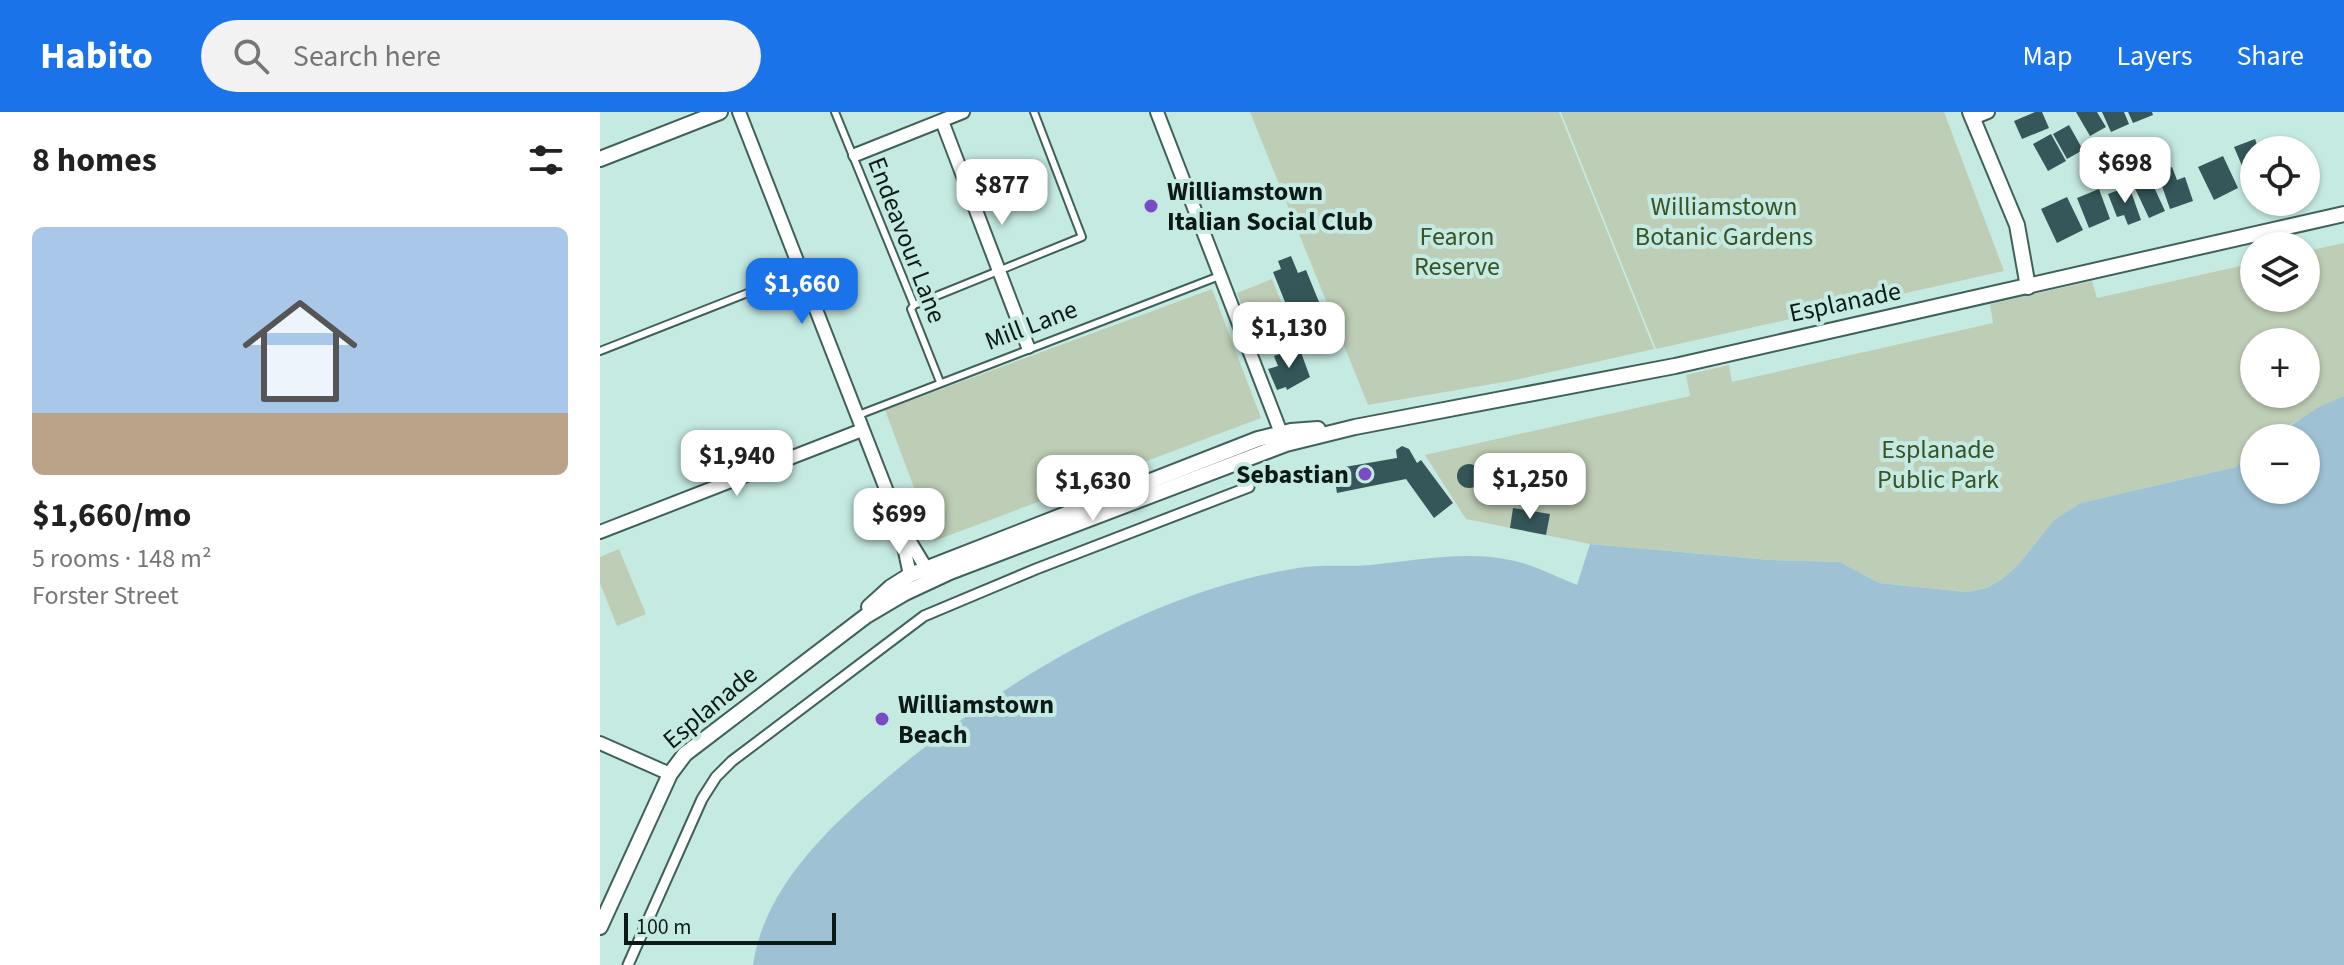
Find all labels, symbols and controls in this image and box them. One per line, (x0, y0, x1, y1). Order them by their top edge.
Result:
search box (201, 20, 761, 92)
text: Habito (40, 29, 153, 83)
icon: search (229, 34, 273, 78)
text: Search here (293, 35, 441, 78)
text: Map (2022, 36, 2072, 76)
text: Layers (2116, 36, 2192, 76)
text: Share (2236, 36, 2304, 76)
text: 8 homes (32, 136, 157, 185)
map controls (2240, 136, 2320, 504)
button: locate (2240, 136, 2320, 216)
pin: $698 (2078, 137, 2172, 205)
icon: filters (524, 138, 568, 182)
text: $698 (2098, 144, 2152, 181)
street label: Endeavour Lane (858, 152, 956, 328)
pin: $877 (955, 159, 1049, 227)
text: $877 (975, 166, 1029, 203)
place label: Williamstown Italian Social Club (1167, 173, 1373, 240)
park label: Williamstown Botanic Gardens (1635, 188, 1813, 255)
marker: Williamstown Italian Social Club (1142, 197, 1160, 215)
park label: Fearon Reserve (1414, 218, 1500, 285)
button: layers (2240, 232, 2320, 312)
pin: $1,660 (737, 258, 867, 326)
text: $1,660 (764, 265, 840, 302)
street label: Esplanade (1786, 272, 1904, 332)
icon: home (228, 279, 372, 423)
street label: Mill Lane (979, 290, 1083, 360)
pin: $1,130 (1224, 302, 1354, 370)
text: $1,130 (1251, 309, 1327, 346)
button: + (2240, 328, 2320, 408)
button: − (2240, 424, 2320, 504)
pin: $1,940 (672, 430, 802, 498)
park label: Esplanade Public Park (1877, 431, 1999, 498)
text: $1,940 (699, 437, 775, 474)
pin: $1,250 (1465, 453, 1595, 521)
pin: $1,630 (1028, 455, 1158, 523)
place label: Sebastian (1236, 456, 1349, 493)
text: $1,250 (1492, 460, 1568, 497)
text: $1,630 (1055, 462, 1131, 499)
marker: Sebastian (1356, 465, 1374, 483)
pin: $699 (852, 488, 946, 556)
text: $1,660/mo (32, 491, 192, 540)
text: $699 (872, 495, 926, 532)
text: 5 rooms · 148 m² (32, 540, 211, 577)
text: Forster Street (32, 577, 179, 614)
street label: Esplanade (655, 656, 765, 758)
place label: Williamstown Beach (898, 686, 1054, 753)
marker: Williamstown Beach (873, 710, 891, 728)
scale bar (624, 909, 836, 945)
text: 100 m (636, 911, 691, 943)

